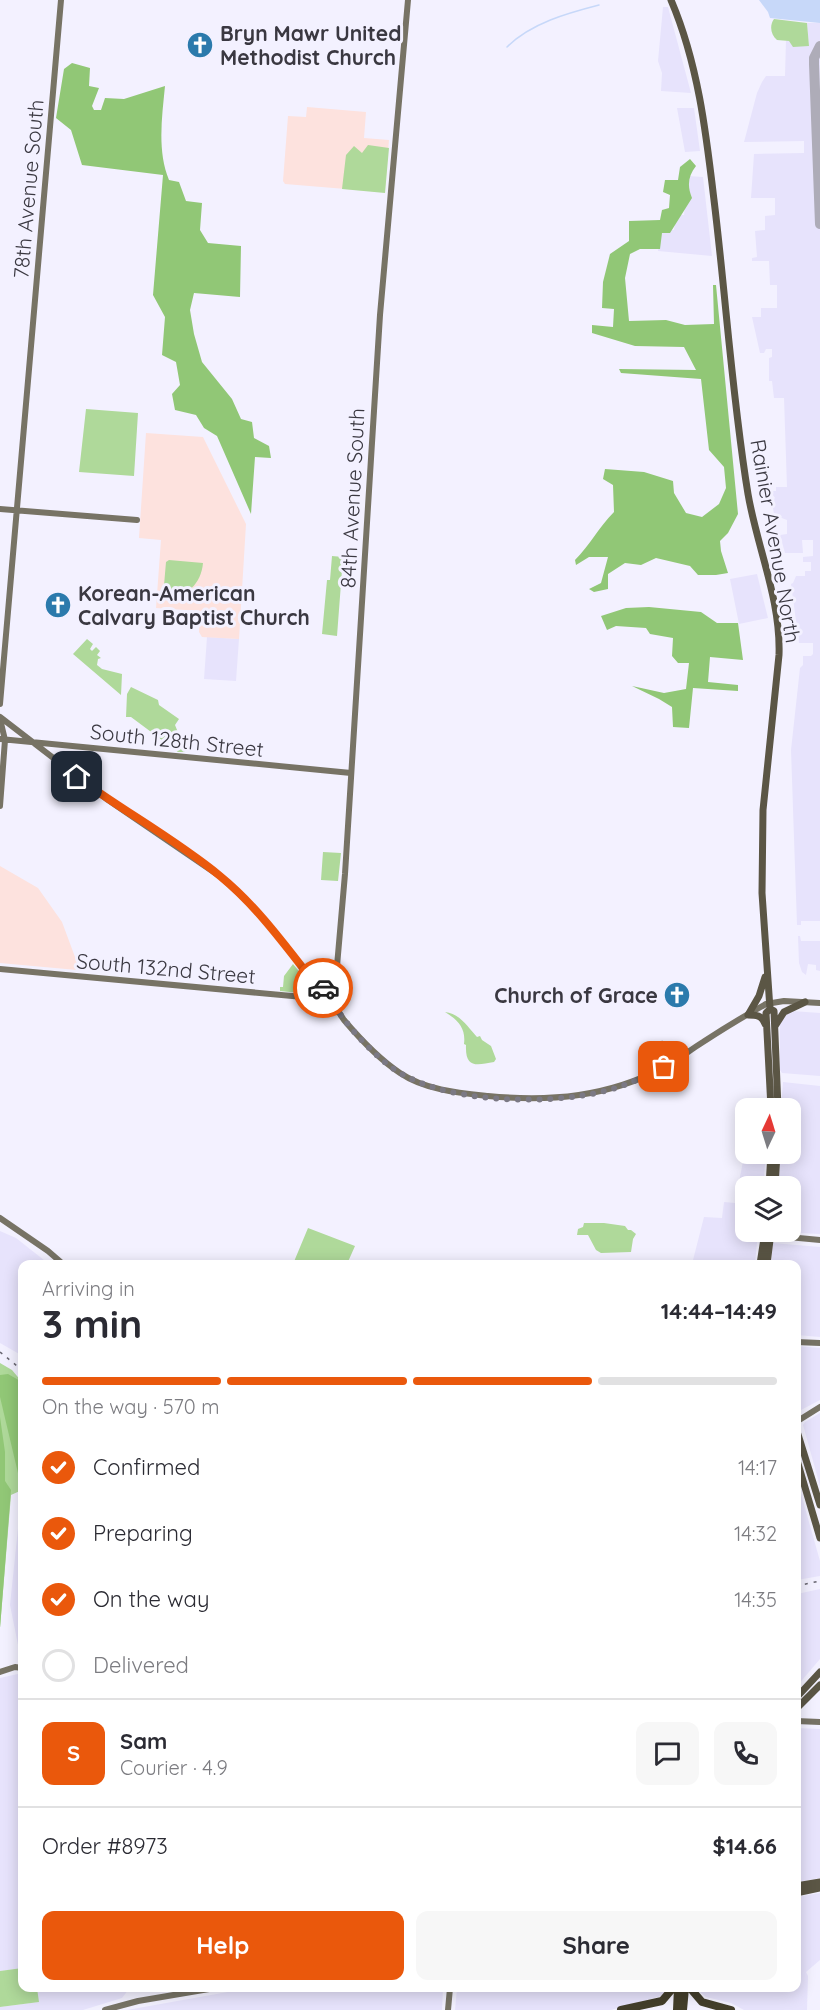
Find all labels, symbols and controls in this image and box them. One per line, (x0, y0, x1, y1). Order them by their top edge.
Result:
place label: Bryn Mawr United Methodist Church (220, 20, 401, 70)
church icon: Bryn Mawr United Methodist Church (185, 30, 215, 60)
street label: 78th Avenue South (7, 98, 49, 280)
street label: 84th Avenue South (334, 407, 370, 589)
street label: Rainier Avenue North (745, 437, 807, 645)
place label: Korean-American Calvary Baptist Church (78, 580, 310, 630)
church icon: Korean-American Calvary Baptist Church (43, 590, 73, 620)
street label: South 128th Street (89, 718, 265, 762)
pin (51, 751, 102, 802)
icon: home (60, 760, 93, 793)
street label: South 132nd Street (75, 947, 257, 989)
courier (293, 958, 353, 1018)
icon: car (307, 972, 340, 1005)
church icon: Church of Grace (662, 980, 692, 1010)
place label: Church of Grace (494, 982, 658, 1008)
pin (638, 1041, 689, 1092)
icon: bag (647, 1050, 680, 1083)
north arrow (735, 1098, 801, 1164)
map controls (735, 1098, 801, 1242)
button: layers (735, 1176, 801, 1242)
text: Arriving in (42, 1276, 135, 1301)
text: 14:44–14:49 (661, 1297, 777, 1325)
text: 3 min (42, 1299, 142, 1348)
text: On the way · 570 m (42, 1394, 219, 1419)
icon: check (42, 1451, 75, 1484)
text: Confirmed (93, 1453, 200, 1481)
text: 14:17 (738, 1455, 777, 1480)
icon: check (42, 1517, 75, 1550)
text: Preparing (93, 1519, 193, 1547)
text: 14:32 (734, 1521, 777, 1546)
icon: check (42, 1583, 75, 1616)
text: On the way (93, 1585, 209, 1613)
text: 14:35 (734, 1587, 777, 1612)
text: Delivered (93, 1651, 189, 1679)
button: chat (636, 1722, 699, 1785)
button: phone (714, 1722, 777, 1785)
text: Sam (120, 1727, 167, 1755)
text: S (67, 1739, 80, 1767)
text: Courier · 4.9 (120, 1755, 228, 1780)
text: Order #8973 (42, 1832, 168, 1860)
text: $14.66 (713, 1832, 777, 1860)
button: Help (42, 1911, 404, 1980)
button: Share (416, 1911, 777, 1980)

